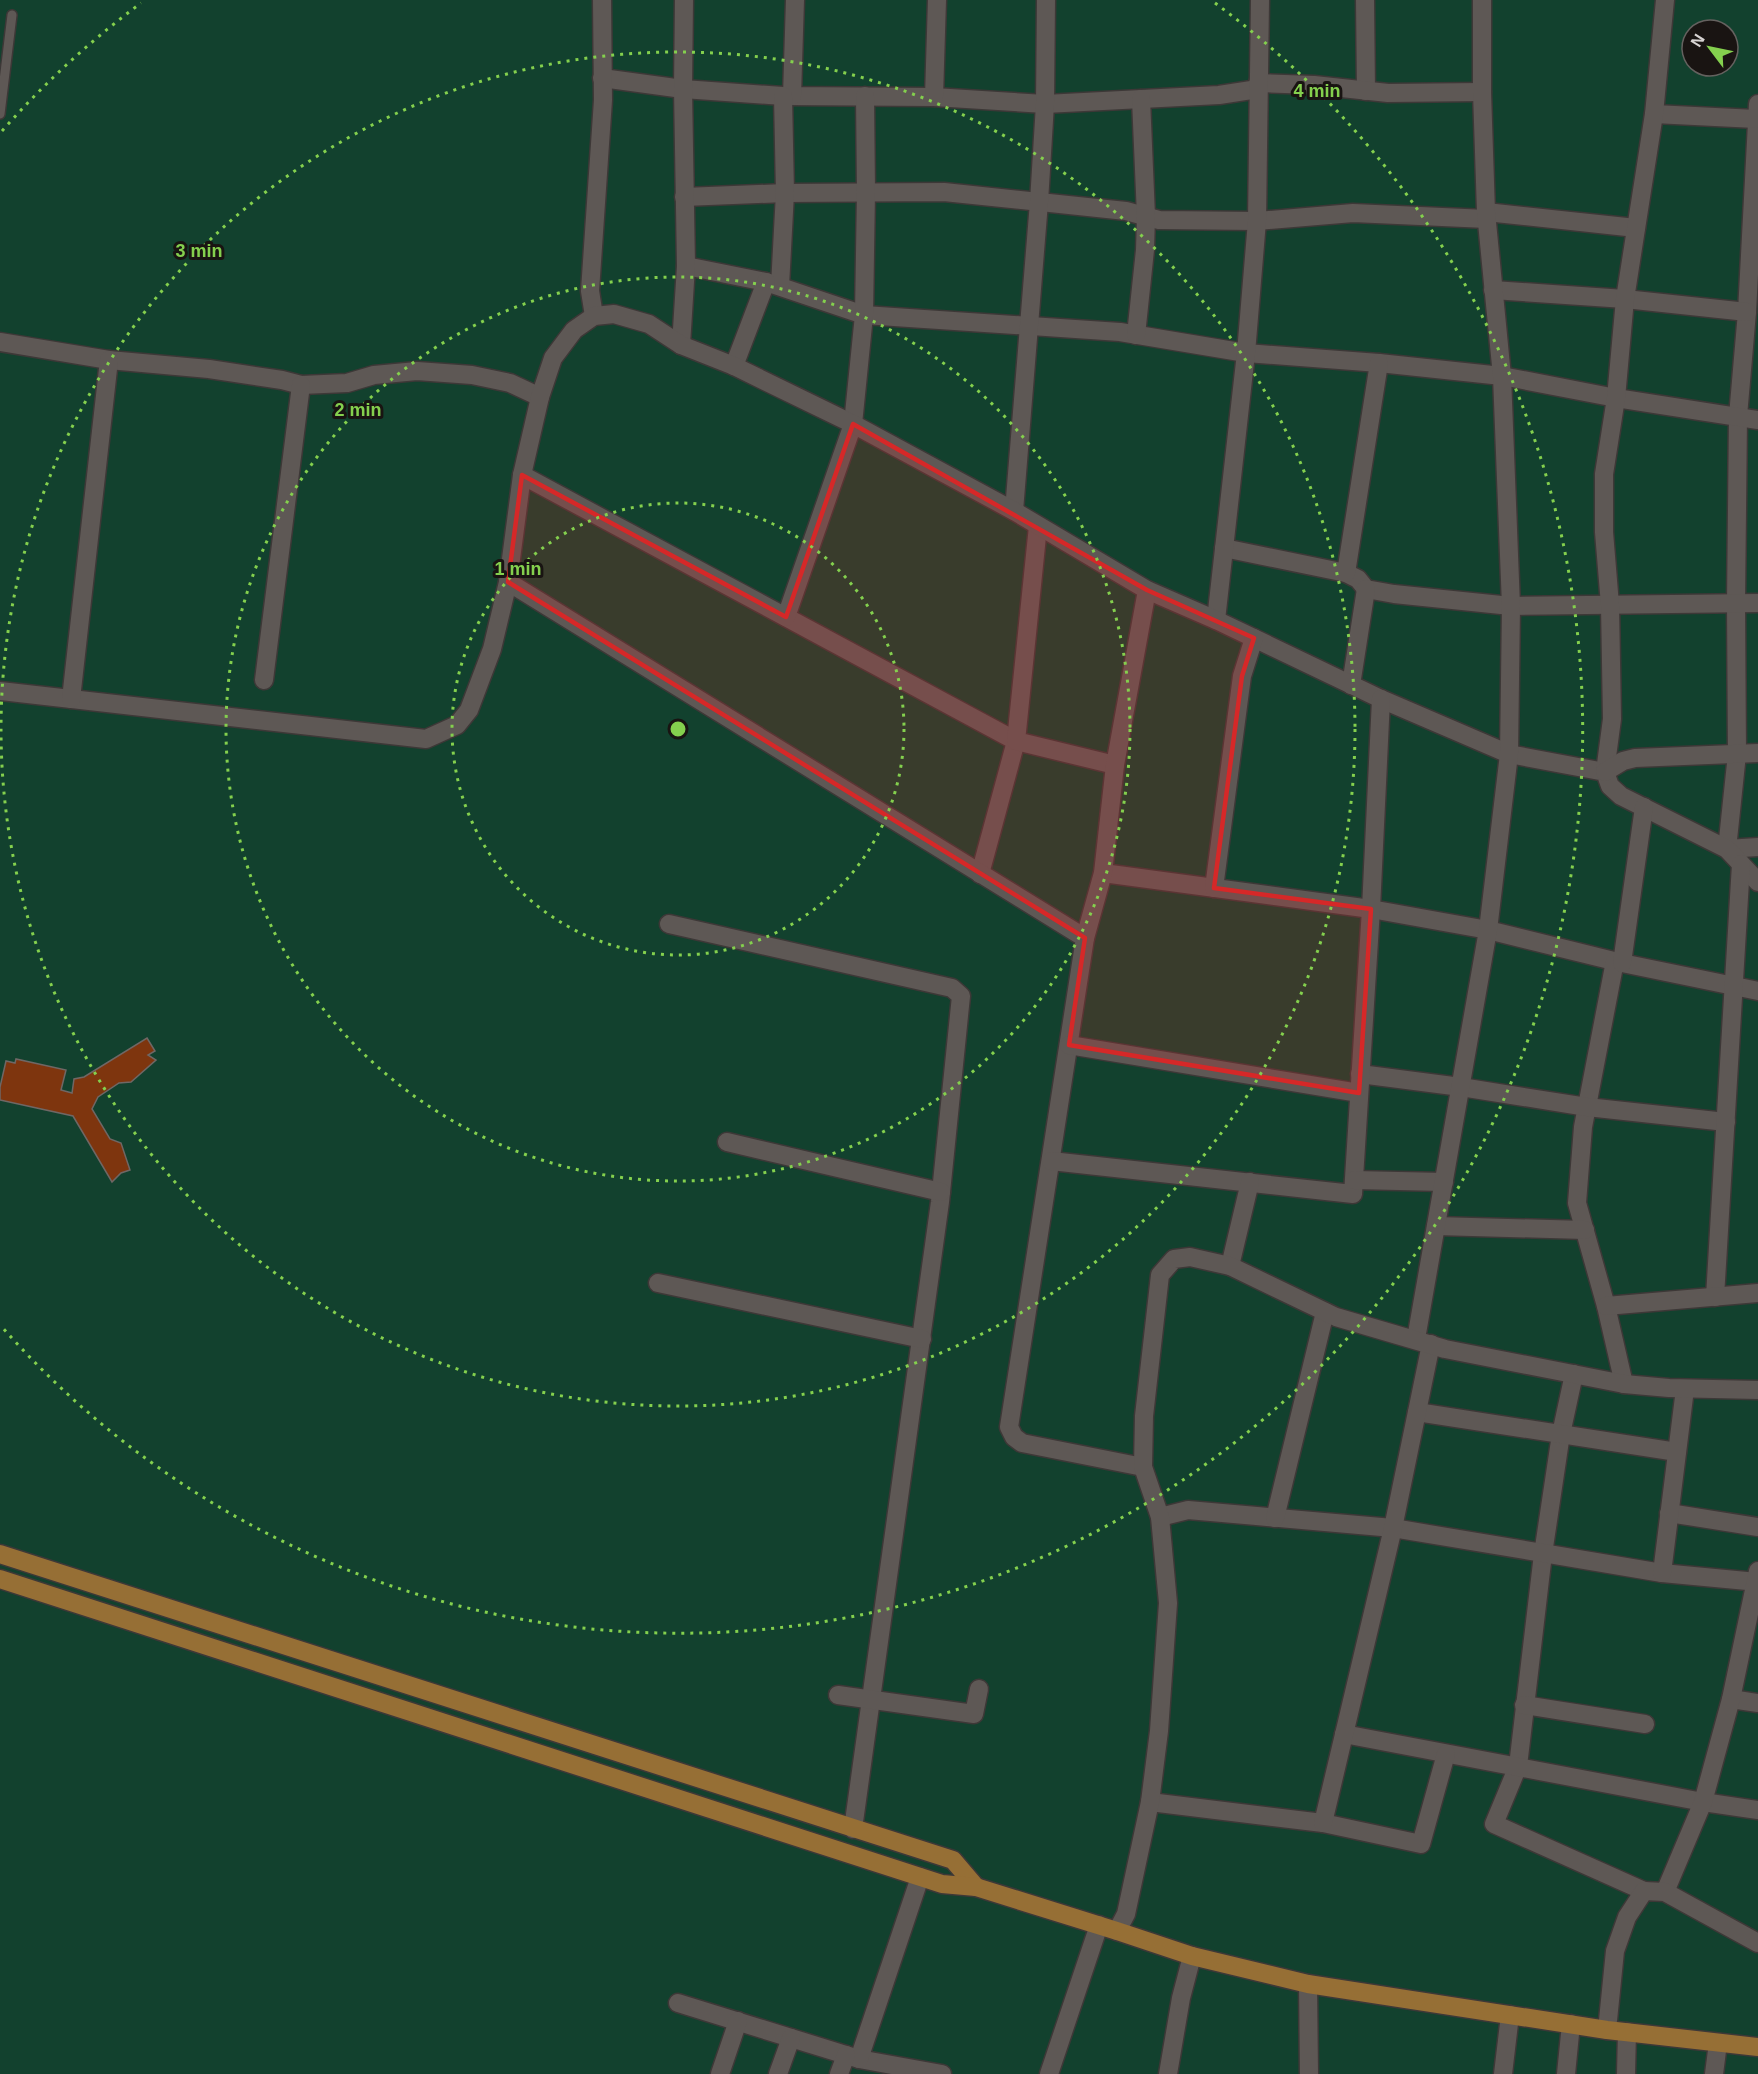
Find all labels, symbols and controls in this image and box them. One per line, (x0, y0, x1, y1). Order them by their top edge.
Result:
north arrow (1680, 18, 1740, 78)
text: N (1687, 31, 1708, 50)
text: 4 min (1293, 81, 1341, 101)
text: 3 min (175, 241, 223, 261)
text: 2 min (334, 400, 382, 420)
text: 1 min (494, 559, 542, 579)
centre of rings (668, 719, 688, 739)

